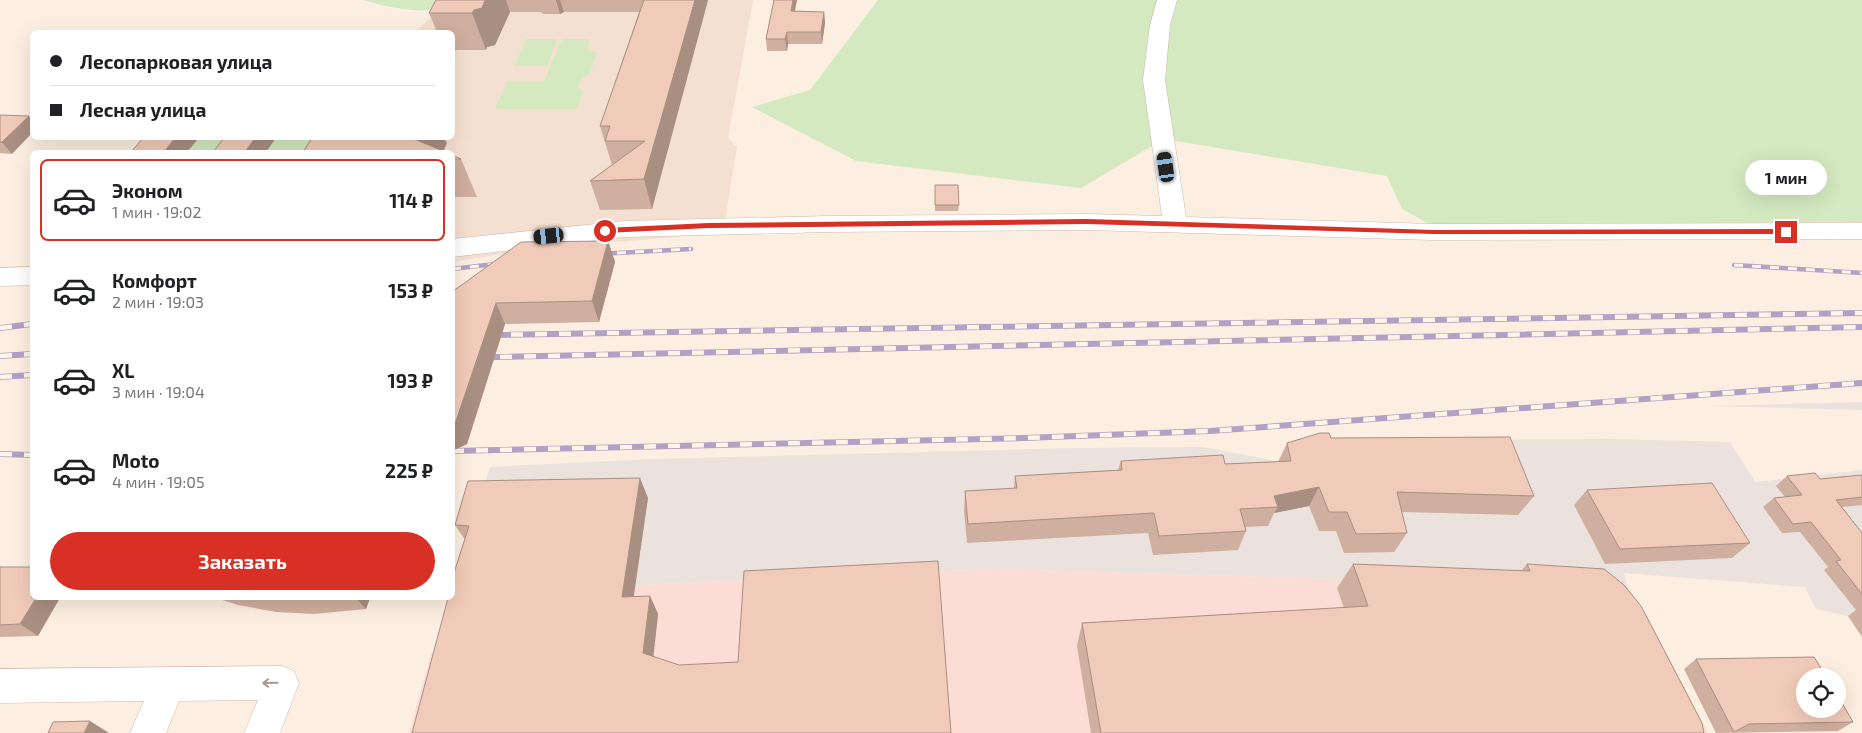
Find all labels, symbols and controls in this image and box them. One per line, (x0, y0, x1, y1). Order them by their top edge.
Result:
text: Лесопарковая улица (80, 50, 272, 73)
text: Лесная улица (80, 98, 206, 121)
car (1156, 151, 1175, 183)
callout: 1 мин (1745, 160, 1827, 194)
text: 1 мин (1765, 168, 1807, 187)
icon: car (52, 178, 97, 223)
text: Эконом (112, 179, 183, 202)
text: 114 ₽ (389, 189, 433, 212)
text: 1 мин · 19:02 (112, 202, 201, 221)
route start (594, 220, 616, 242)
route end (1775, 221, 1797, 243)
car (533, 227, 564, 245)
icon: car (52, 268, 97, 313)
text: Комфорт (112, 269, 197, 292)
text: 153 ₽ (388, 279, 433, 302)
text: 2 мин · 19:03 (112, 292, 204, 311)
icon: car (52, 358, 97, 403)
text: XL (112, 359, 134, 382)
text: 193 ₽ (387, 369, 433, 392)
text: 3 мин · 19:04 (112, 382, 205, 401)
icon: car (52, 448, 97, 493)
text: Moto (112, 449, 160, 472)
text: 225 ₽ (385, 459, 433, 482)
text: 4 мин · 19:05 (112, 472, 205, 491)
button: Заказать (50, 532, 435, 590)
map controls (1796, 668, 1846, 718)
button: locate (1796, 668, 1846, 718)
one-way arrow (262, 678, 278, 688)

